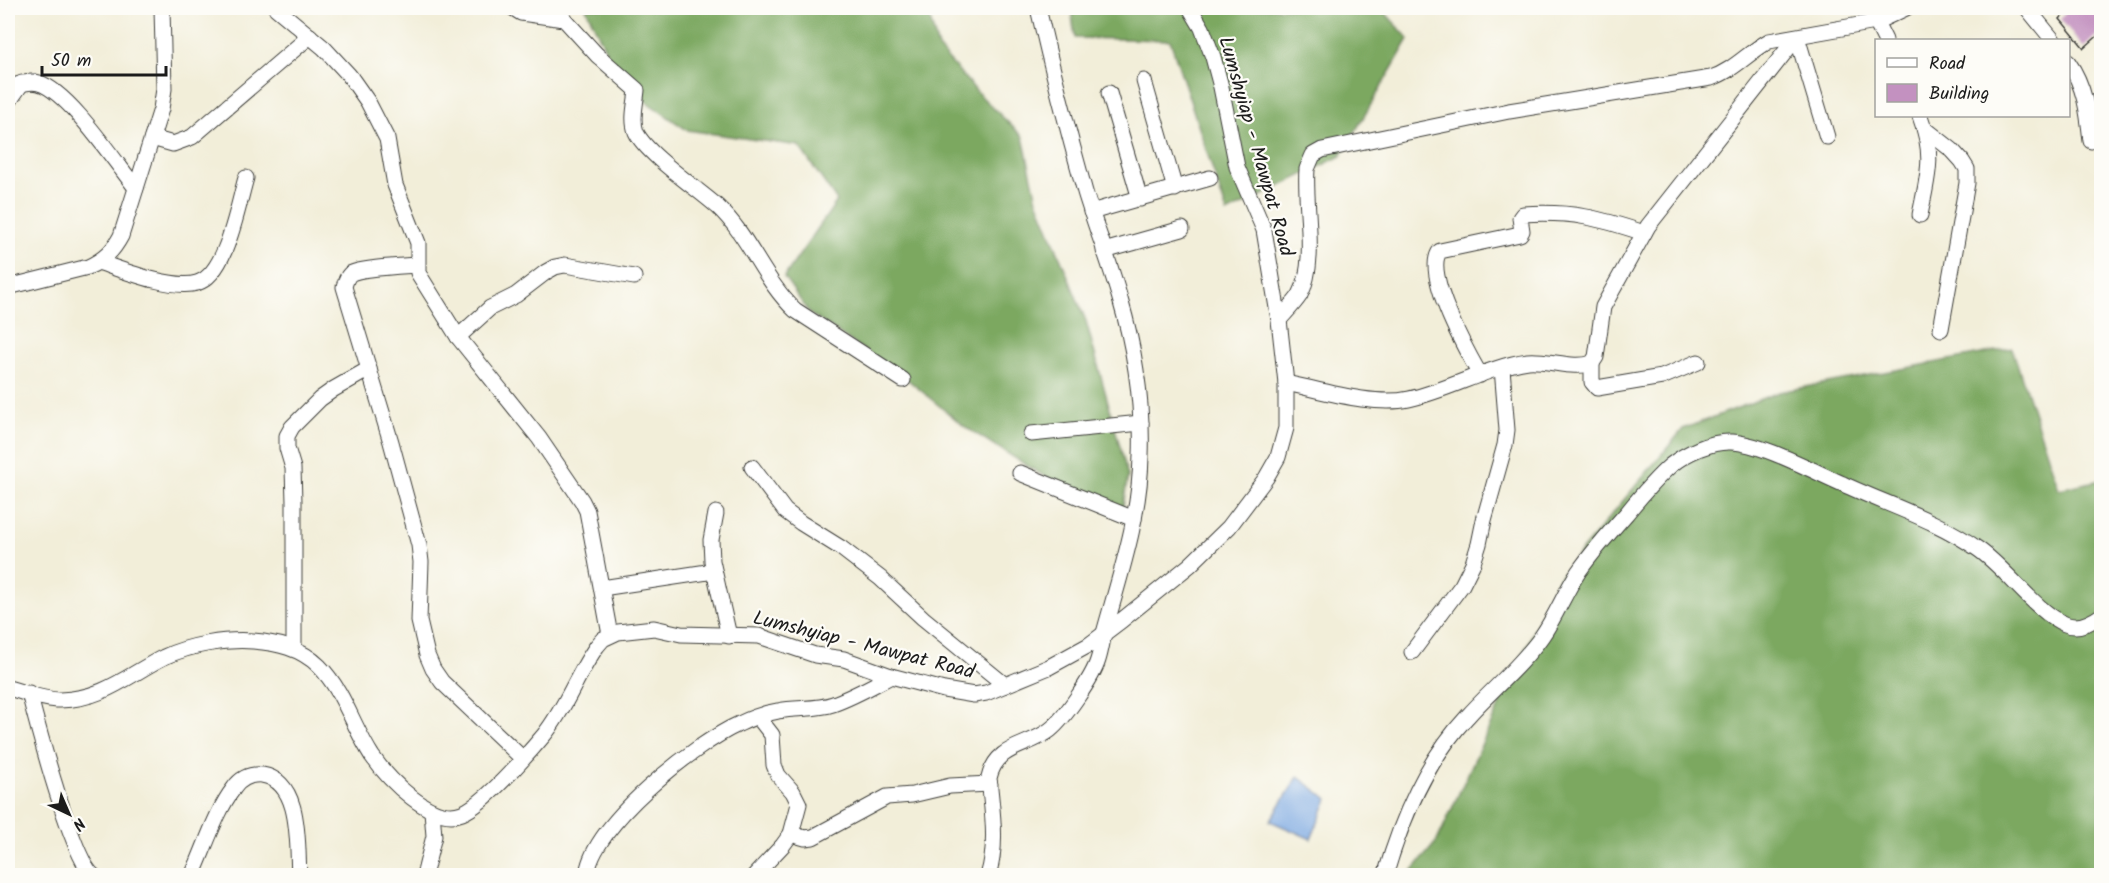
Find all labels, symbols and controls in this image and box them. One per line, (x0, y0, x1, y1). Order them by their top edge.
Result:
street label: Lumshyiap - Mawpat Road (1208, 33, 1302, 261)
scale bar (42, 39, 166, 77)
legend (1875, 39, 2070, 117)
text: 50 m (51, 47, 91, 76)
text: Road (1929, 50, 1966, 79)
text: Building (1929, 80, 1989, 109)
street label: Lumshyiap - Mawpat Road (749, 603, 979, 689)
north arrow (39, 784, 99, 844)
text: N (66, 811, 91, 836)

